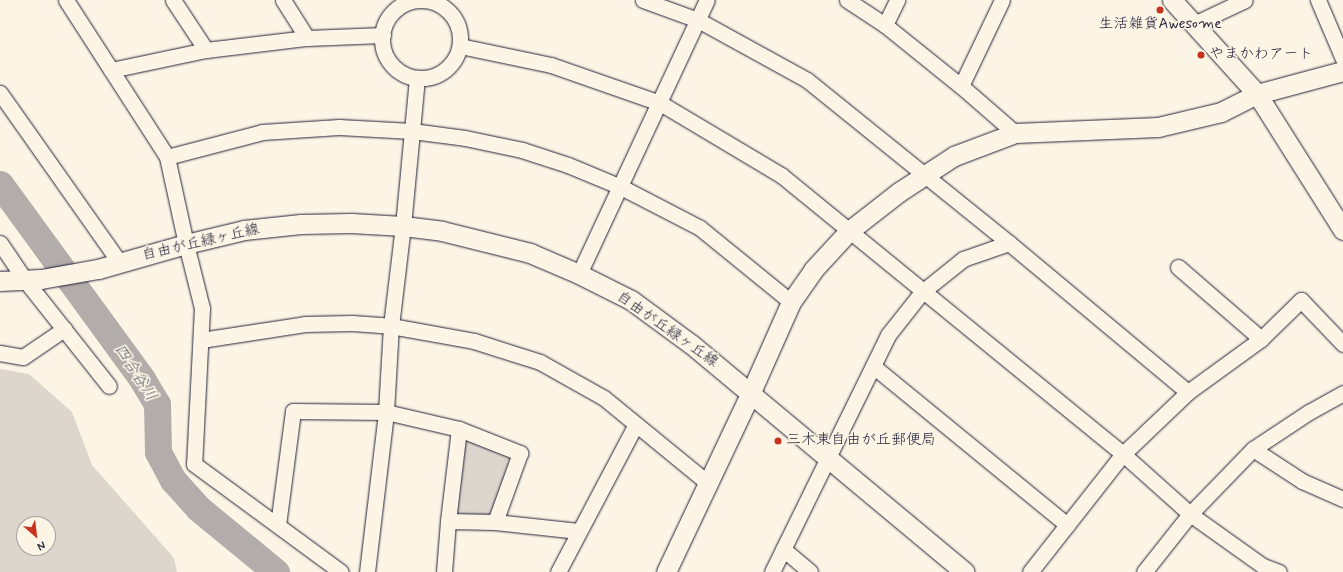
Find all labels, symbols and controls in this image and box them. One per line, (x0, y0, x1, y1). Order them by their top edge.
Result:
marker: 生活雑貨Awesome (1155, 5, 1165, 15)
place label: 生活雑貨Awesome (1098, 16, 1222, 34)
place label: やまかわアート (1209, 46, 1313, 64)
marker: やまかわアート (1196, 50, 1206, 60)
street label: 自由が丘緑ヶ丘線 (141, 221, 261, 265)
street label: 自由が丘緑ヶ丘線 (613, 288, 721, 372)
water label: 四合谷川 (110, 341, 160, 405)
place label: 三木東自由が丘郵便局 (786, 432, 936, 450)
marker: 三木東自由が丘郵便局 (773, 436, 783, 446)
north arrow (16, 516, 56, 556)
text: N (35, 538, 48, 554)

